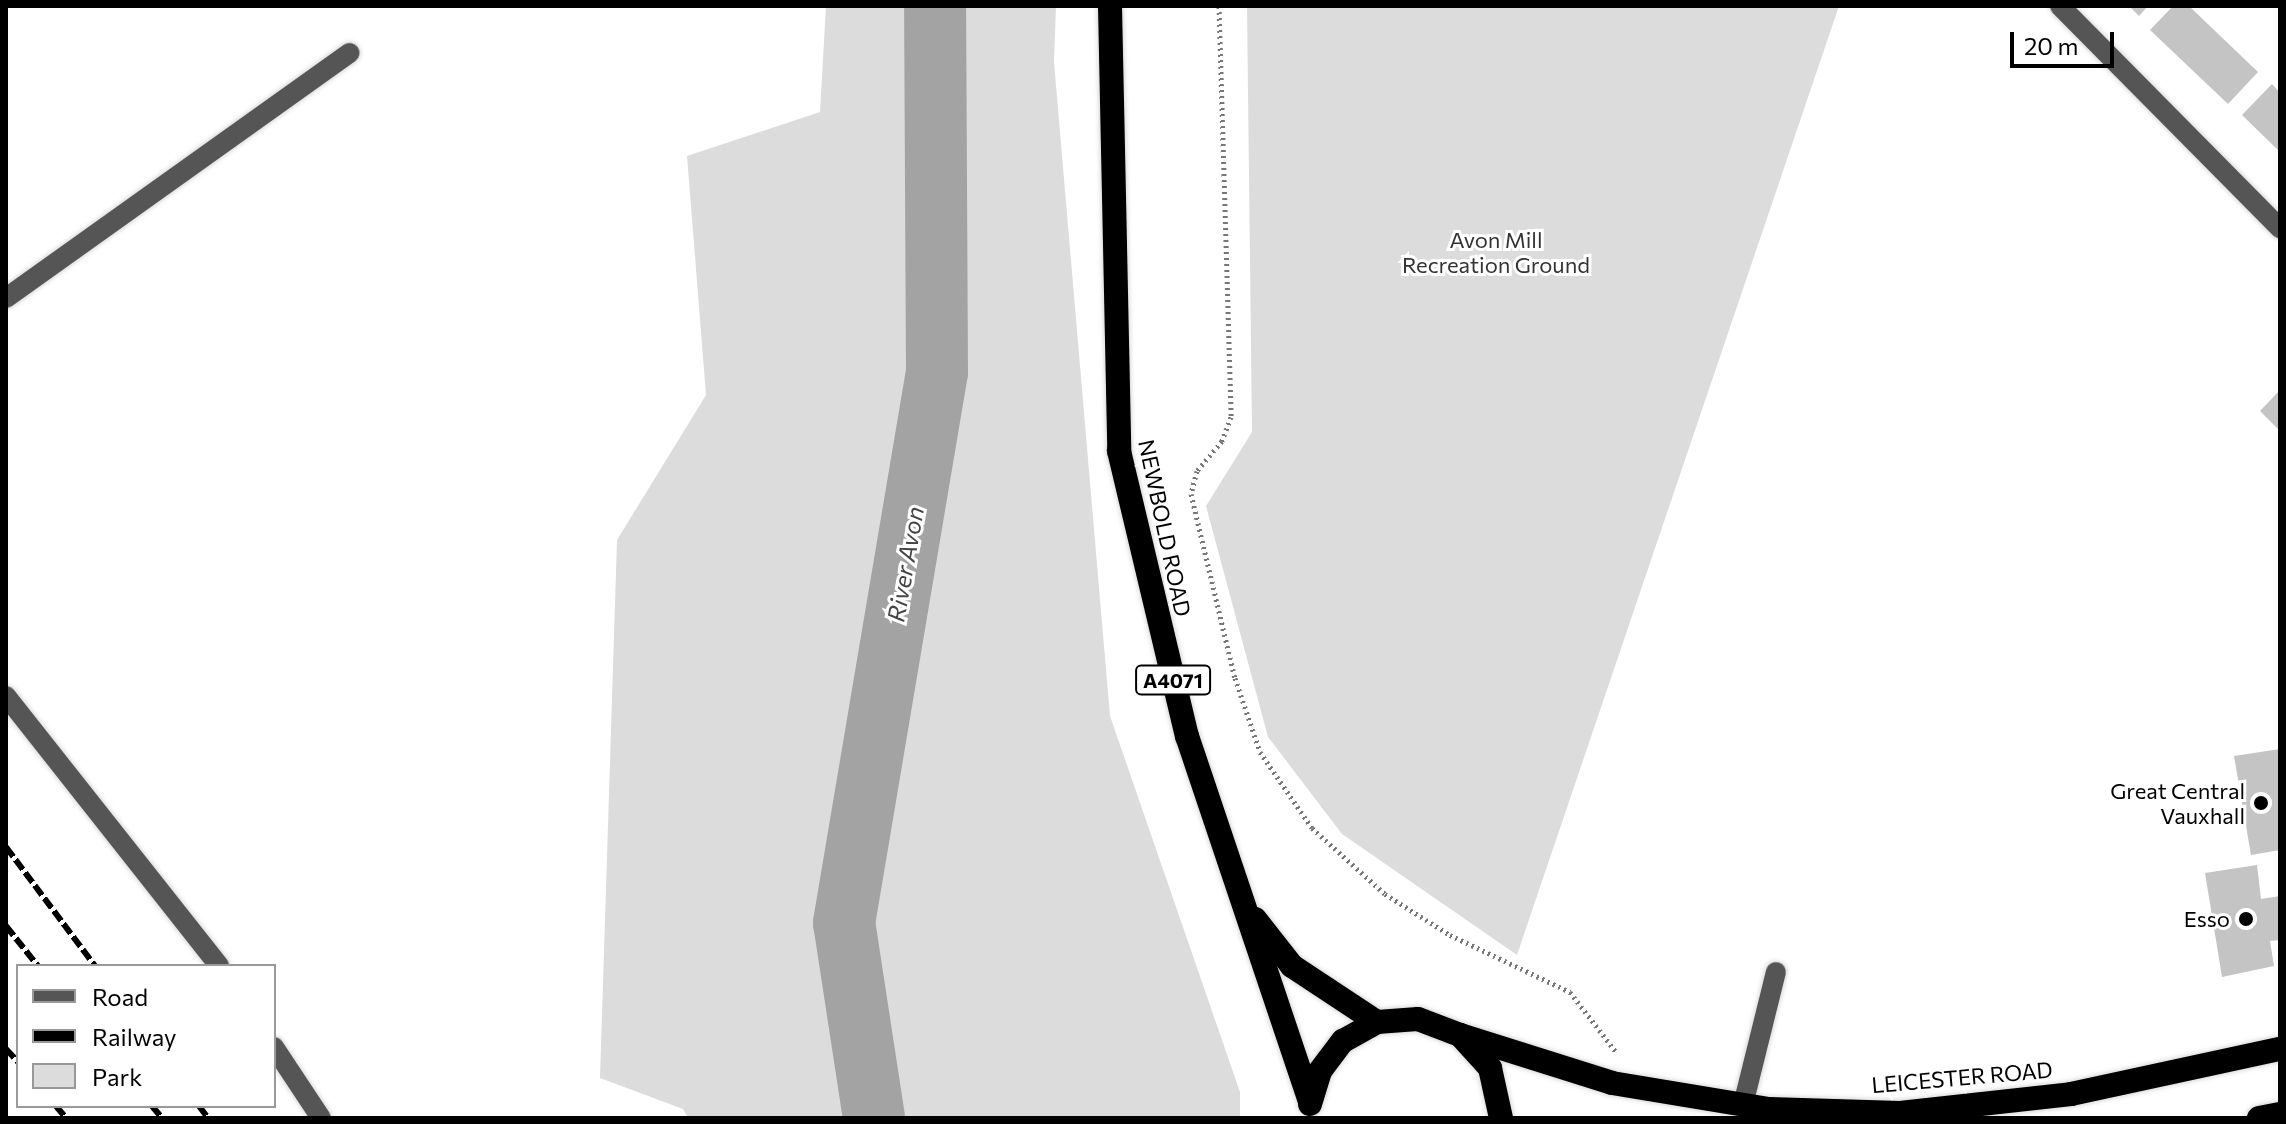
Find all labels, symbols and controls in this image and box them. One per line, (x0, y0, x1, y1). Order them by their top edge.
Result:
scale bar (2014, 16, 2118, 66)
text: 20 m (2024, 31, 2078, 60)
park label: Avon Mill Recreation Ground (1402, 226, 1590, 278)
street label: NEWBOLD ROAD (1133, 437, 1197, 619)
water label: River Avon (881, 504, 929, 624)
road number: A4071 (1135, 664, 1211, 696)
place label: Great Central Vauxhall (2110, 777, 2245, 828)
marker: Great Central Vauxhall (2252, 794, 2270, 812)
place label: Esso (2184, 906, 2230, 932)
marker: Esso (2237, 910, 2255, 928)
legend (16, 964, 276, 1108)
text: Road (92, 982, 148, 1011)
text: Railway (92, 1022, 177, 1051)
street label: LEICESTER ROAD (1870, 1056, 2054, 1098)
text: Park (92, 1062, 142, 1091)

